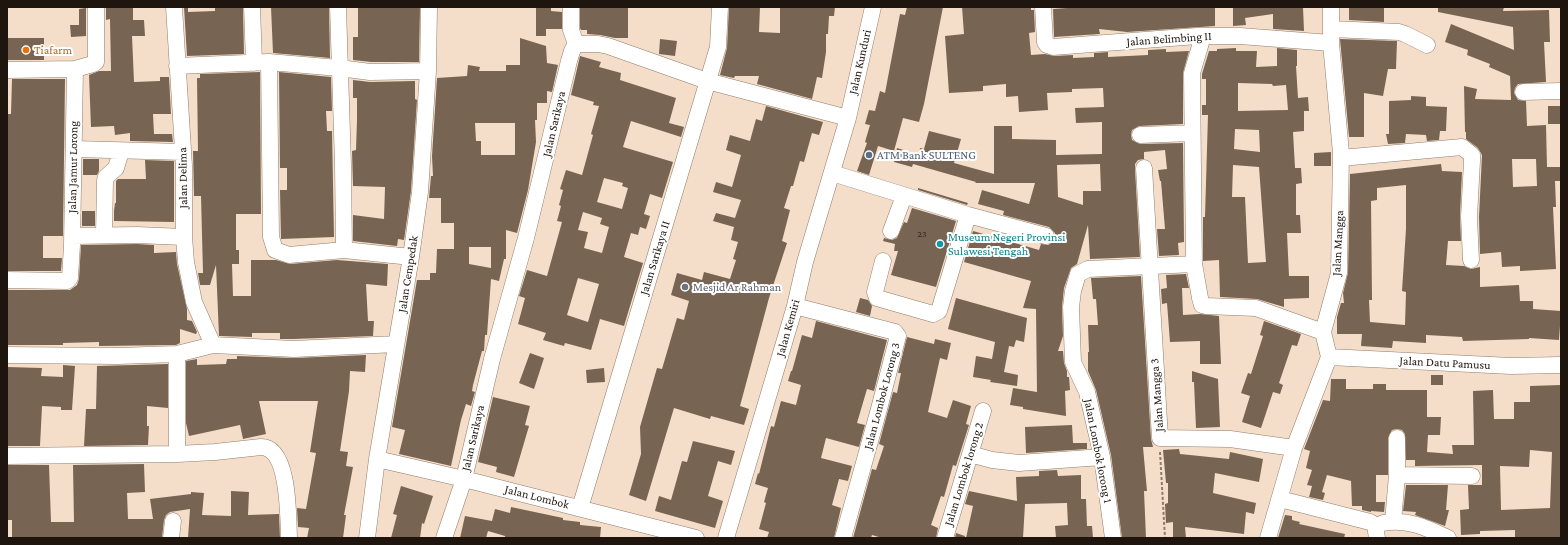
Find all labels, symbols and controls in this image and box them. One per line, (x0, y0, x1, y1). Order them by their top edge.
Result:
street label: Jalan Kunduri (846, 28, 874, 96)
street label: Jalan Belimbing II (1126, 29, 1212, 49)
place label: Tiafarm (34, 43, 72, 57)
marker: Tiafarm (21, 45, 31, 55)
street label: Jalan Sarikaya (539, 90, 569, 158)
street label: Jalan Jamur Lorong (65, 121, 81, 213)
street label: Jalan Delima (175, 147, 191, 209)
place label: ATM Bank SULTENG (877, 148, 976, 162)
marker: ATM Bank SULTENG (864, 150, 874, 160)
street label: Jalan Mangga (1329, 210, 1347, 276)
street label: Jalan Sarikaya II (637, 219, 673, 297)
house number: 23 (917, 228, 927, 240)
place label: Museum Negeri Provinsi Sulawesi Tengah (948, 230, 1065, 258)
street label: Jalan Cempedak (395, 235, 421, 313)
marker: Museum Negeri Provinsi Sulawesi Tengah (935, 239, 945, 249)
place label: Mesjid Ar Rahman (693, 280, 781, 294)
marker: Mesjid Ar Rahman (680, 282, 690, 292)
street label: Jalan Kemiri (773, 298, 803, 358)
street label: Jalan Lombok Lorong 3 (861, 341, 903, 451)
street label: Jalan Datu Pamusu (1399, 353, 1491, 373)
street label: Jalan Mangga 3 (1147, 358, 1167, 432)
street label: Jalan Lombok lorong 1 (1081, 398, 1115, 504)
street label: Jalan Sarikaya (458, 404, 488, 472)
street label: Jalan Lombok lorong 2 (941, 421, 987, 527)
street label: Jalan Lombok (503, 482, 571, 512)

